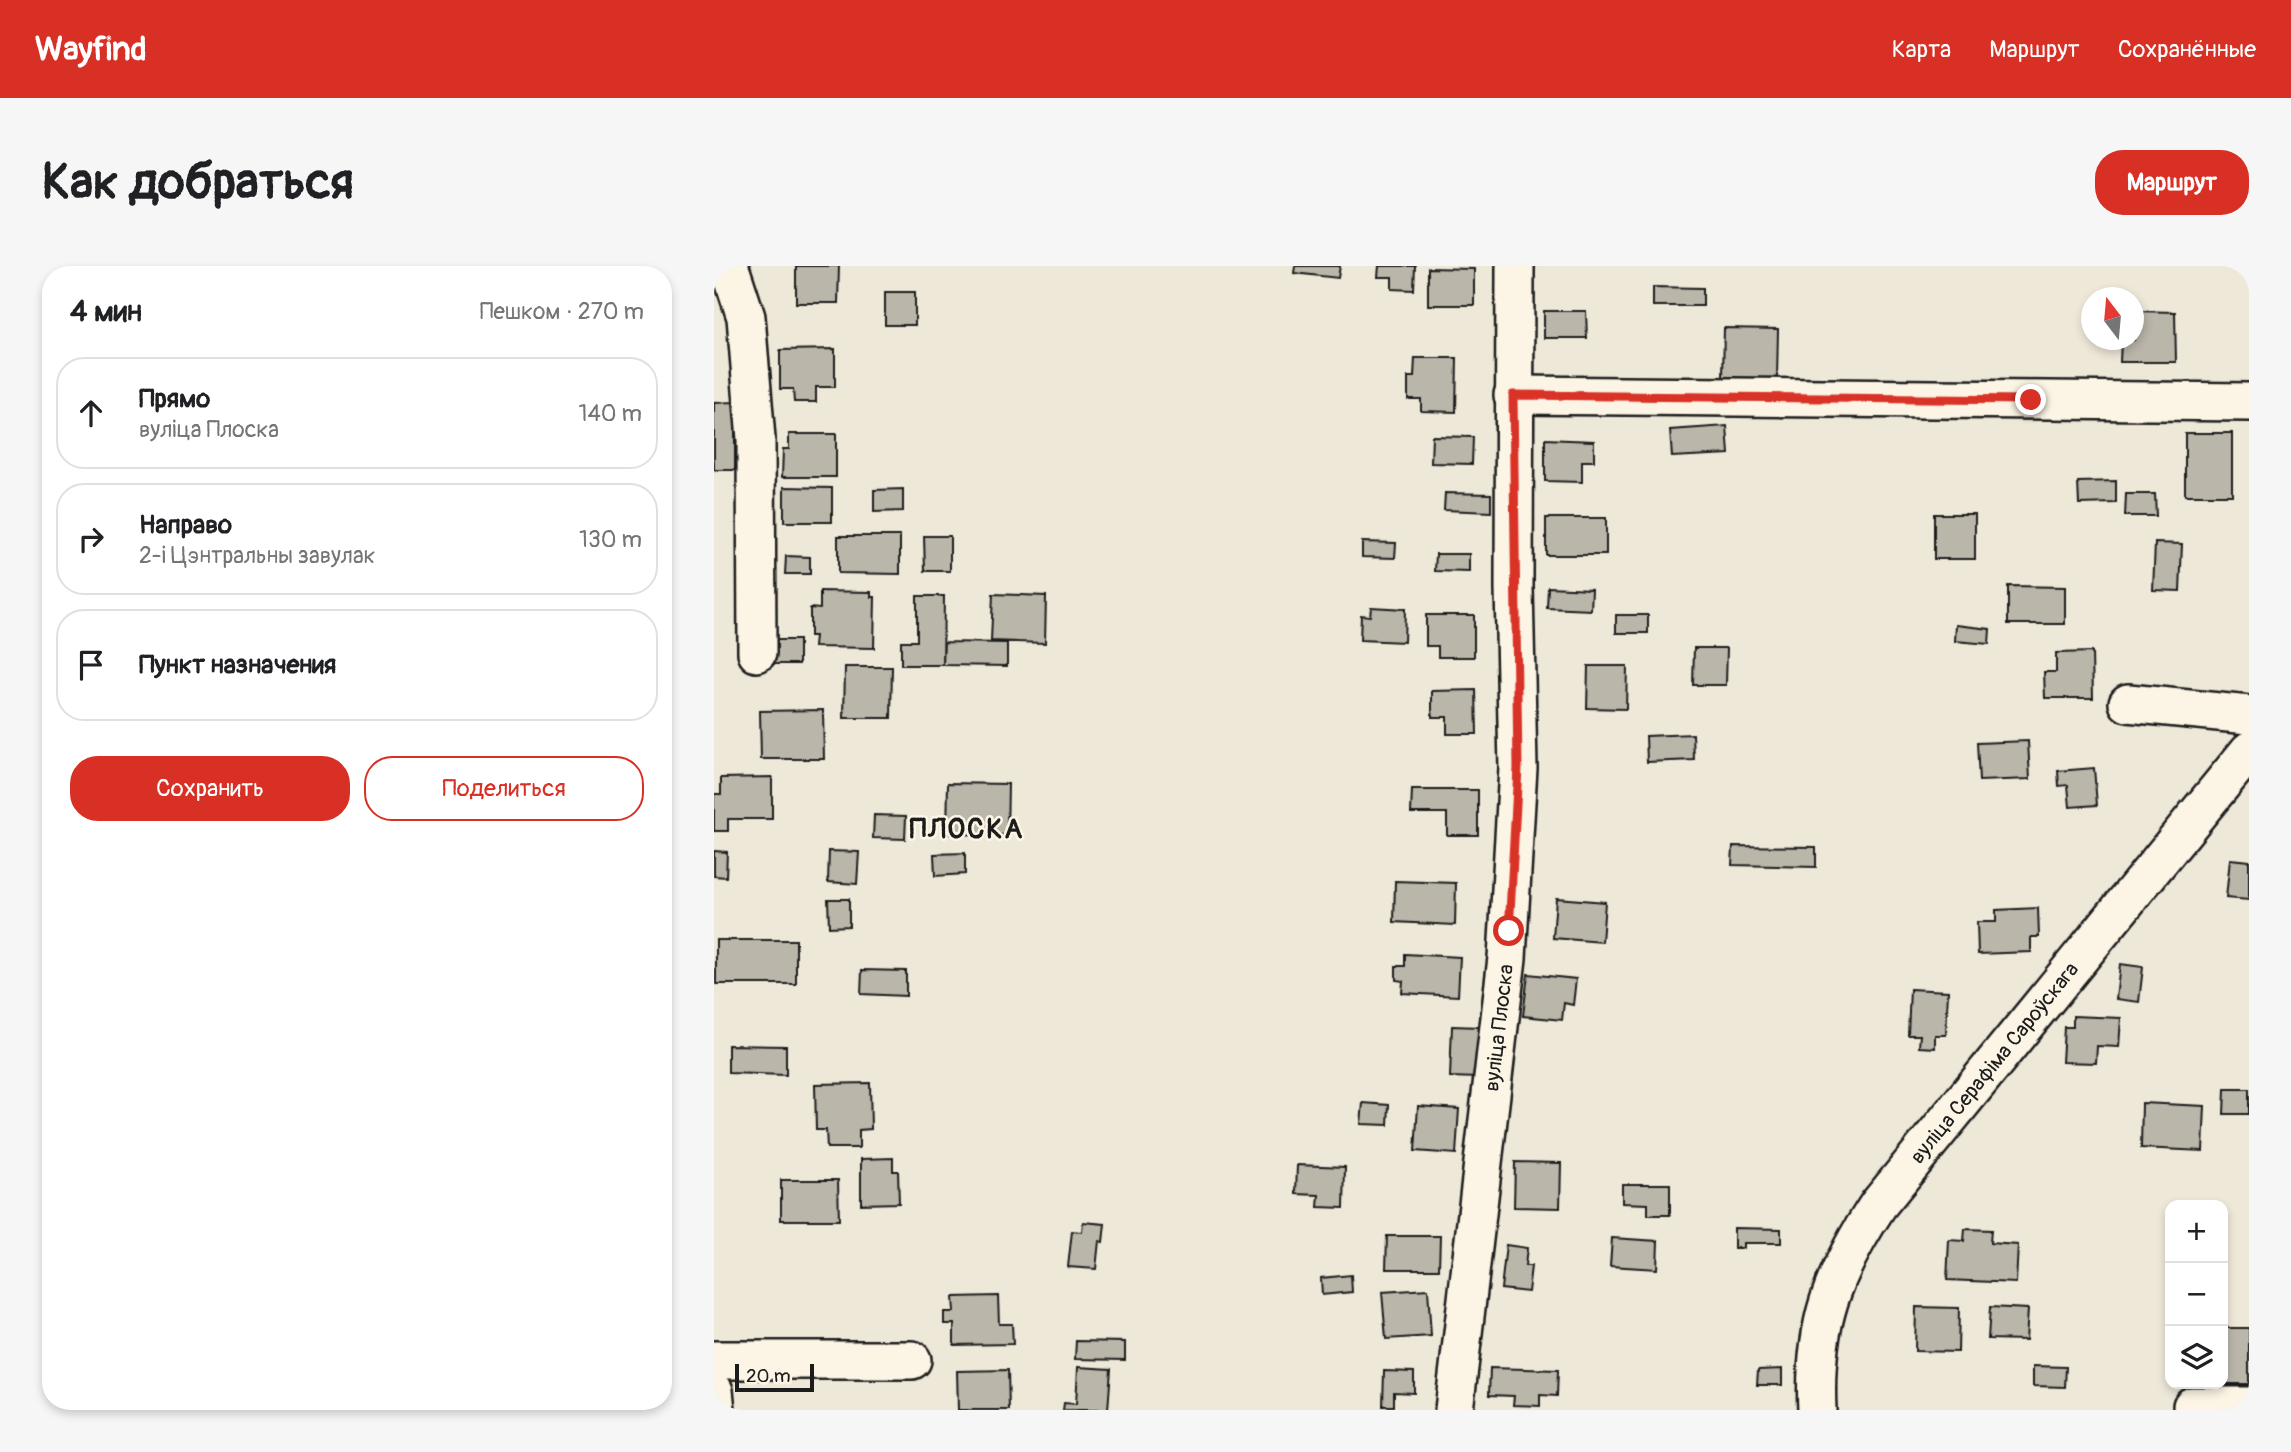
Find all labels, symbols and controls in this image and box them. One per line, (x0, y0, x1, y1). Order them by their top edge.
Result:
text: Wayfind (35, 29, 147, 70)
text: Карта (1892, 35, 1951, 64)
text: Маршрут (1989, 35, 2080, 64)
text: Сохранённые (2118, 35, 2256, 64)
button: Маршрут (2095, 150, 2249, 215)
text: Как добраться (42, 152, 354, 213)
north arrow (2081, 287, 2144, 350)
text: 4 мин (70, 293, 142, 330)
text: Пешком · 270 m (480, 297, 644, 326)
text: Прямо (139, 383, 210, 415)
route end (2015, 384, 2046, 415)
icon: ahead (72, 394, 110, 432)
text: 140 m (579, 399, 642, 428)
text: вуліца Плоска (139, 415, 279, 444)
text: Направо (139, 509, 232, 541)
icon: right (72, 520, 110, 558)
text: 130 m (579, 525, 642, 554)
text: 2-і Цэнтральны завулак (139, 541, 376, 570)
icon: arrive (72, 646, 110, 684)
text: Пункт назначения (139, 649, 336, 681)
button: Сохранить (70, 756, 350, 821)
button: Поделиться (364, 756, 644, 821)
district label: ПЛОСКА (910, 812, 1024, 847)
route start (1493, 915, 1524, 946)
street label: вуліца Серафіма Сароўскага (1904, 957, 2085, 1169)
street label: вуліца Плоска (1478, 963, 1520, 1093)
map controls (2165, 1200, 2228, 1389)
button: + (2165, 1200, 2228, 1263)
button: − (2165, 1263, 2228, 1326)
button: layers (2165, 1326, 2228, 1389)
scale bar (735, 1361, 814, 1393)
text: 20 m (746, 1364, 791, 1388)

